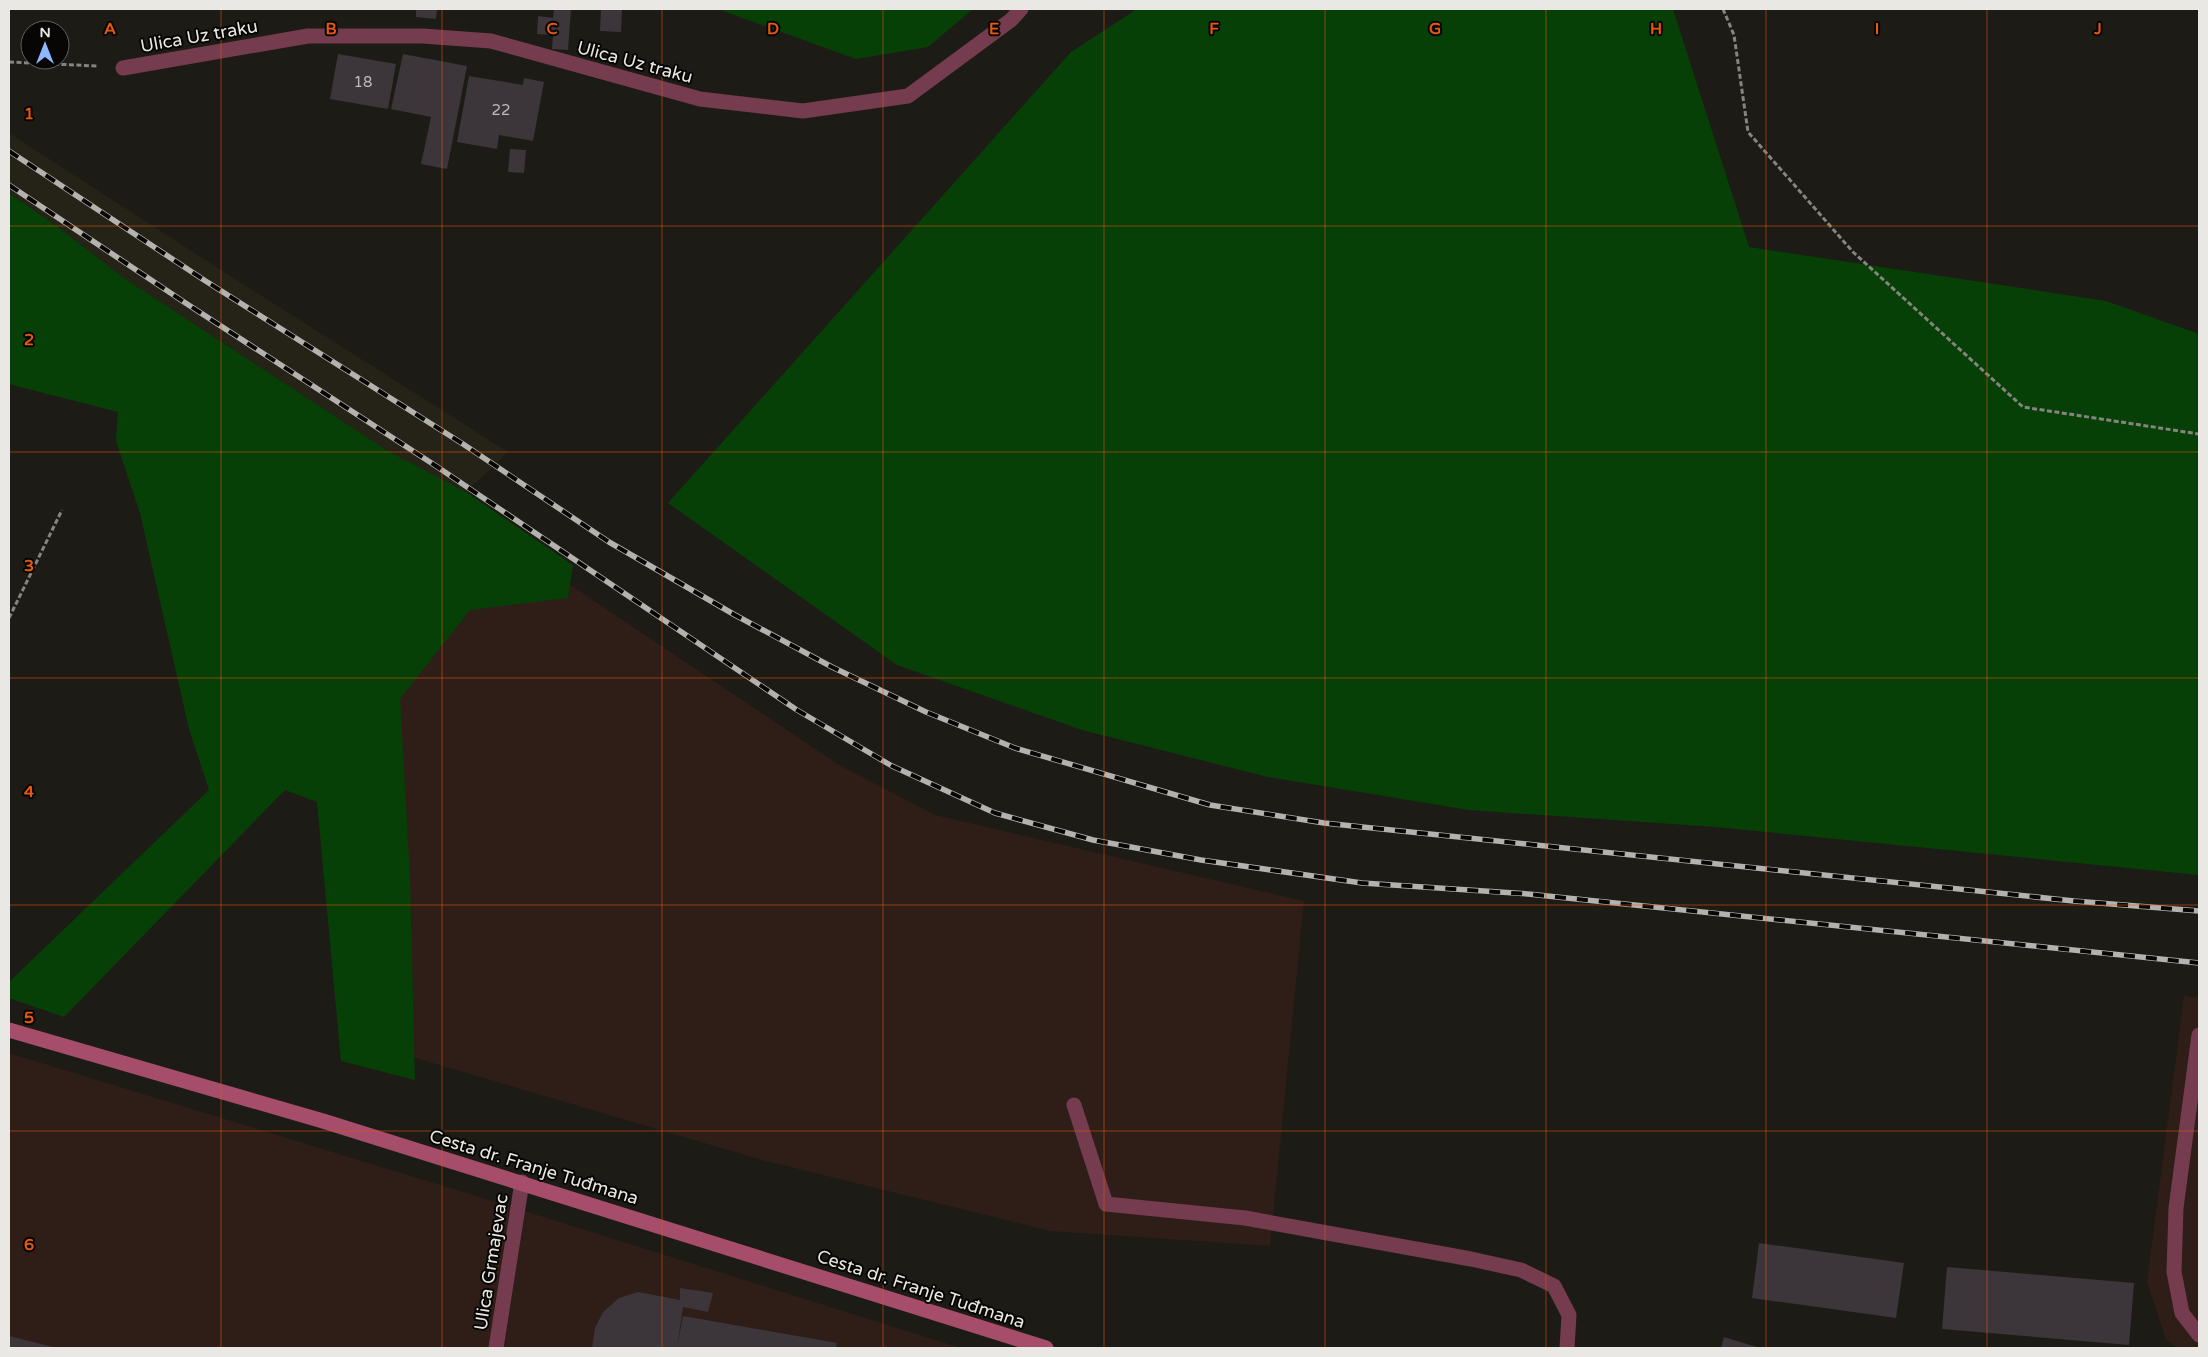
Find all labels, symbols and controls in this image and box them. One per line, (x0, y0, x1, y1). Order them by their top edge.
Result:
street label: Ulica Uz traku (139, 15, 259, 57)
text: A (104, 19, 116, 39)
text: B (325, 19, 337, 39)
text: C (546, 19, 558, 39)
text: D (767, 19, 779, 39)
text: E (989, 19, 999, 39)
text: F (1209, 19, 1219, 39)
text: G (1429, 19, 1441, 39)
text: H (1650, 19, 1662, 39)
text: I (1875, 19, 1879, 39)
text: J (2093, 19, 2102, 39)
north arrow (20, 20, 70, 70)
text: N (39, 24, 51, 41)
street label: Ulica Uz traku (575, 36, 695, 88)
house number: 18 (354, 73, 372, 91)
house number: 22 (492, 101, 510, 119)
text: 1 (24, 104, 34, 124)
text: 2 (24, 330, 34, 350)
text: 3 (24, 556, 34, 576)
text: 4 (24, 782, 34, 802)
text: 5 (24, 1008, 34, 1028)
street label: Cesta dr. Franje Tuđmana (427, 1125, 641, 1209)
street label: Ulica Grmajevac (469, 1192, 513, 1332)
text: 6 (24, 1235, 34, 1255)
street label: Cesta dr. Franje Tuđmana (814, 1245, 1028, 1333)

